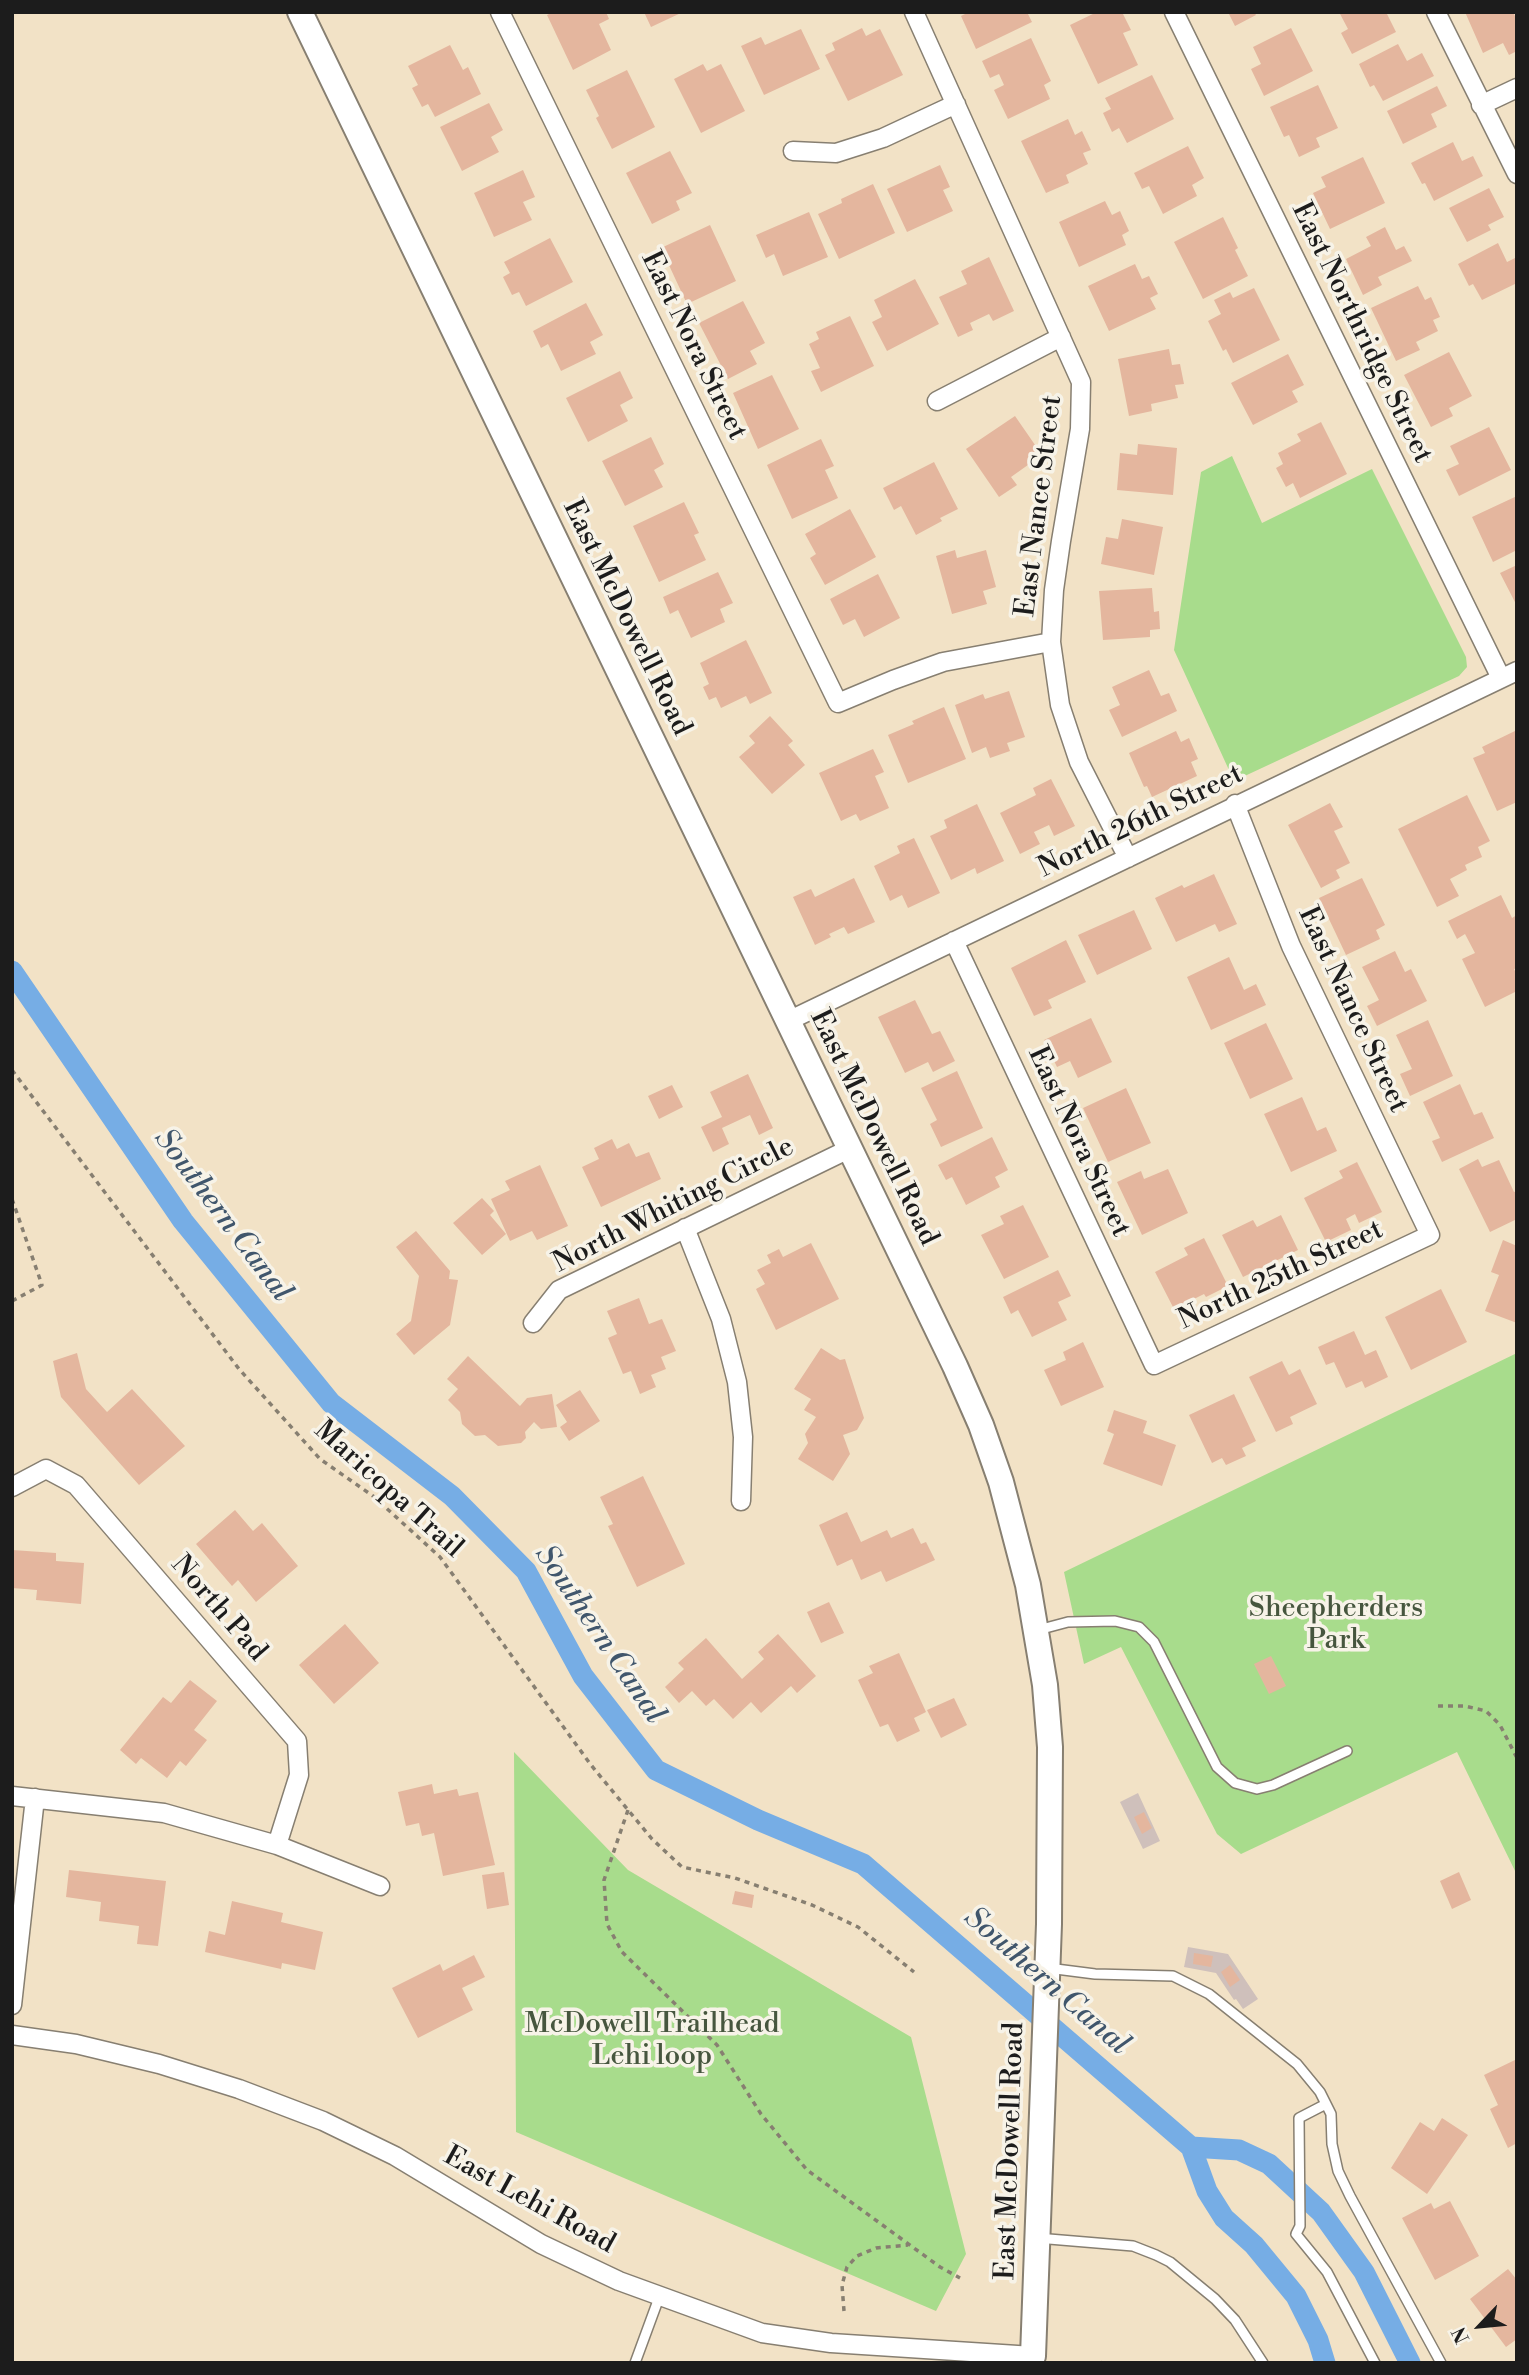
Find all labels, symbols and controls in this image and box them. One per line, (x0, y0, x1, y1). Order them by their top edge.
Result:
street label: East Northridge Street (1283, 197, 1439, 469)
street label: East Nora Street (633, 246, 753, 446)
street label: East Nance Street (1010, 393, 1070, 619)
street label: East McDowell Road (554, 495, 698, 741)
street label: North 26th Street (1033, 758, 1249, 886)
street label: East Nance Street (1290, 902, 1414, 1118)
street label: East McDowell Road (801, 1005, 945, 1251)
street label: East Nora Street (1019, 1042, 1137, 1242)
water label: Southern Canal (145, 1122, 299, 1310)
street label: North Whiting Circle (548, 1131, 800, 1281)
street label: North 25th Street (1173, 1214, 1389, 1338)
street label: Maricopa Trail (307, 1414, 469, 1566)
water label: Southern Canal (526, 1539, 672, 1731)
street label: North Pad (163, 1549, 273, 1669)
park label: Sheepherders Park (1249, 1592, 1423, 1658)
water label: Southern Canal (956, 1900, 1136, 2064)
park label: McDowell Trailhead Lehi loop (525, 2008, 779, 2074)
street label: East McDowell Road (990, 2021, 1032, 2281)
street label: East Lehi Road (437, 2140, 621, 2262)
north arrow (1445, 2291, 1515, 2361)
text: N (1447, 2323, 1475, 2347)

